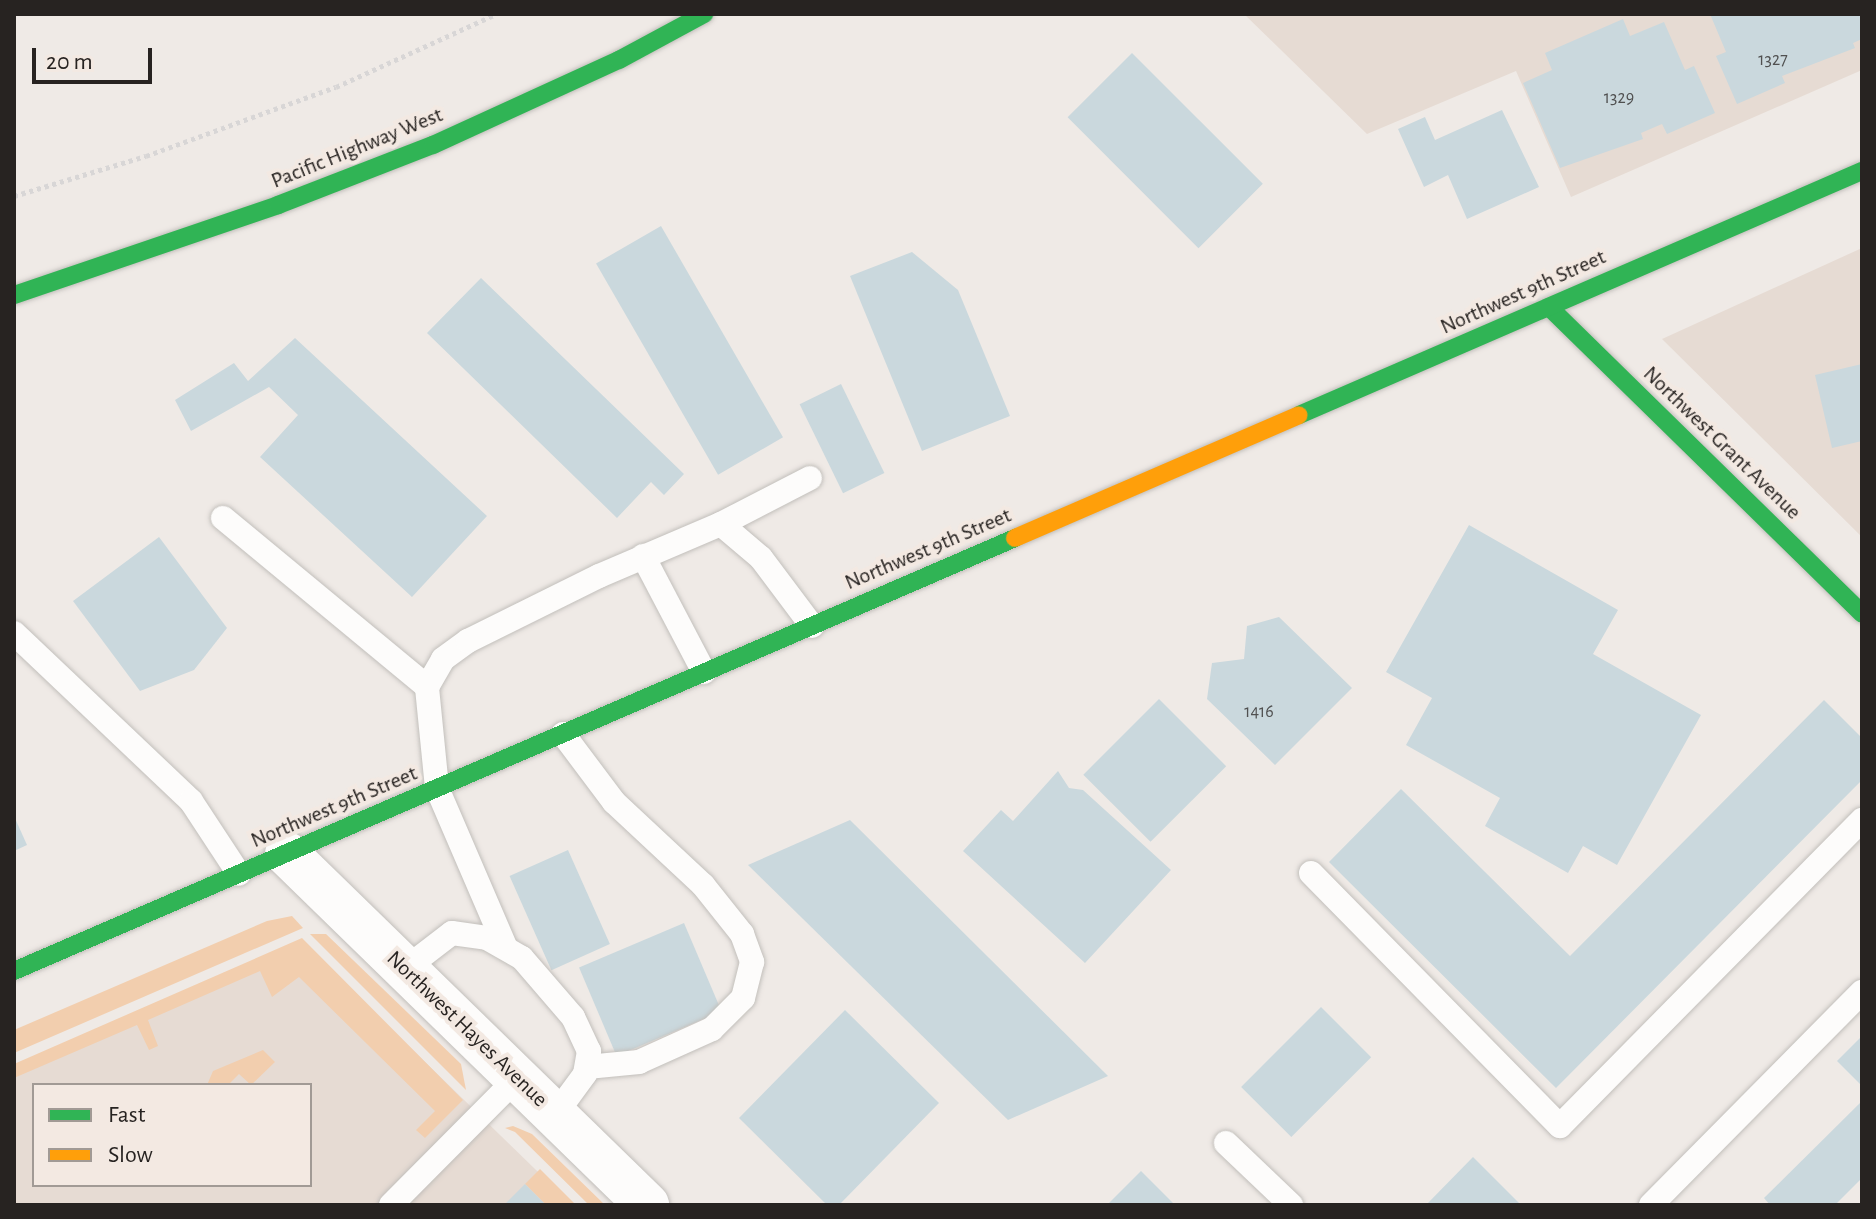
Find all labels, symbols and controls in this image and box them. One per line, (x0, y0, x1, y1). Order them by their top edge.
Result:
scale bar (36, 32, 156, 82)
house number: 1327 (1758, 49, 1788, 71)
text: 20 m (46, 50, 93, 74)
house number: 1329 (1604, 87, 1634, 109)
street label: Pacific Highway West (267, 102, 447, 194)
street label: Northwest 9th Street (1436, 244, 1610, 340)
street label: Northwest Grant Avenue (1637, 361, 1807, 525)
street label: Northwest 9th Street (841, 502, 1015, 596)
house number: 1416 (1244, 701, 1274, 723)
street label: Northwest 9th Street (247, 760, 421, 854)
street label: Northwest Hayes Avenue (381, 945, 553, 1113)
legend (32, 1083, 312, 1187)
text: Fast (108, 1103, 145, 1127)
text: Slow (108, 1143, 153, 1167)

